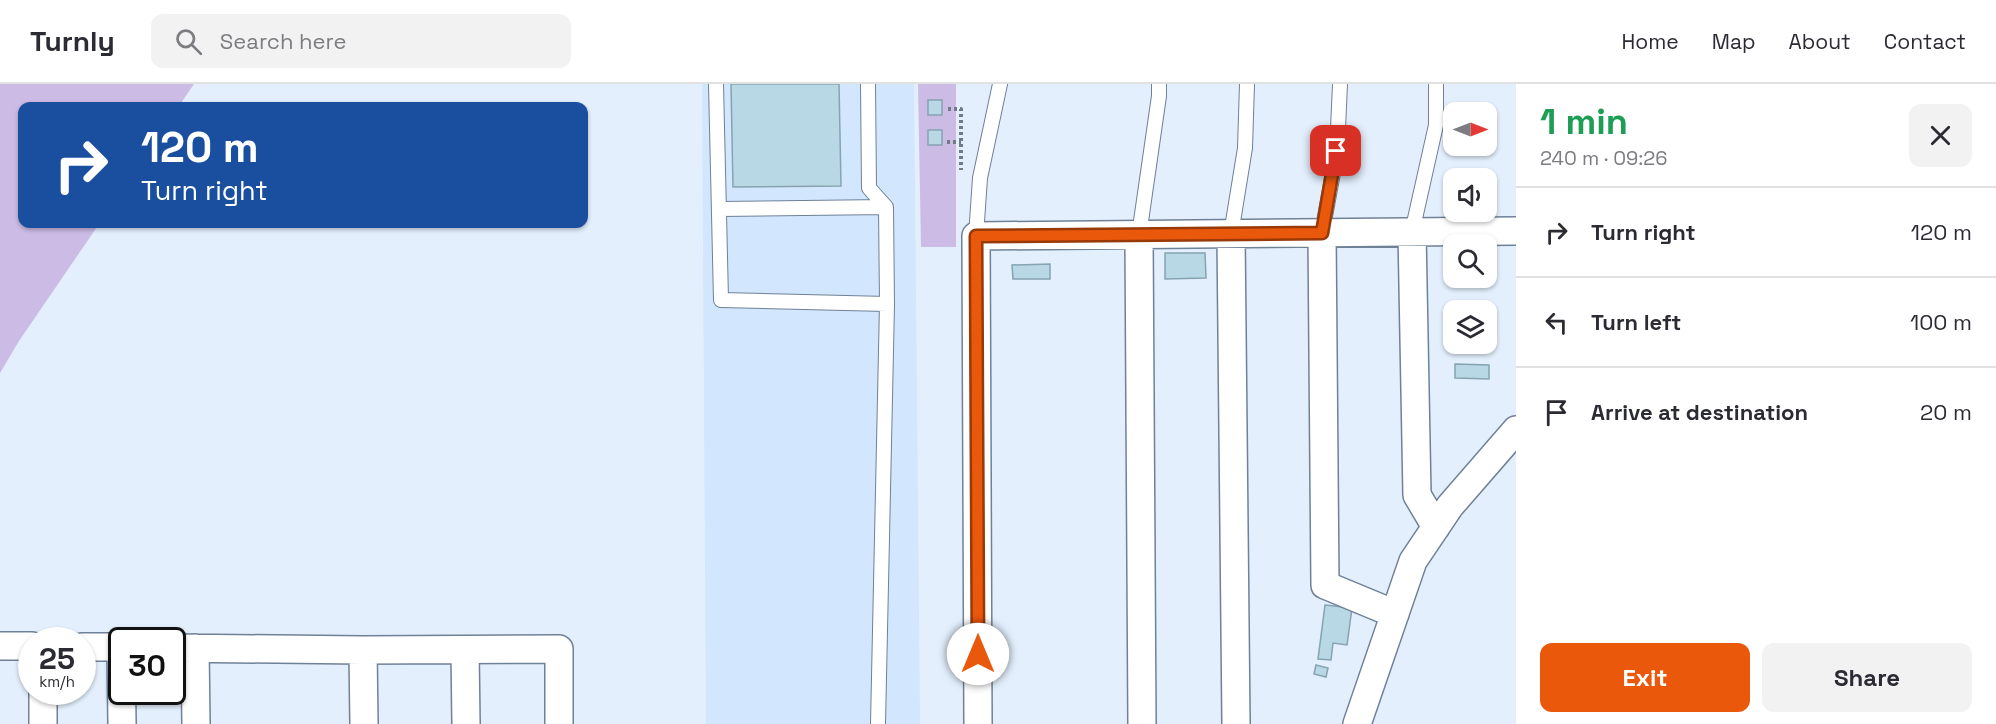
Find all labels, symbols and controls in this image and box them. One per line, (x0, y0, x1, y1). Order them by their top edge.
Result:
search box (151, 14, 571, 68)
text: Turnly (30, 23, 115, 59)
icon: search (172, 25, 205, 58)
text: Search here (220, 27, 347, 55)
text: Home (1621, 28, 1679, 55)
text: Map (1712, 28, 1756, 55)
text: About (1789, 28, 1851, 55)
text: Contact (1884, 28, 1966, 55)
text: 1 min (1540, 99, 1628, 145)
north arrow (1443, 102, 1497, 156)
map controls (1443, 102, 1497, 354)
button: close (1909, 104, 1972, 167)
text: 120 m (141, 121, 259, 174)
pin (1310, 125, 1361, 176)
icon: right (42, 126, 120, 204)
icon: arrive (1319, 134, 1352, 167)
text: 240 m · 09:26 (1540, 145, 1668, 171)
button: sound (1443, 168, 1497, 222)
text: Turn right (141, 173, 268, 208)
icon: right (1540, 216, 1573, 249)
text: Turn right (1591, 218, 1696, 246)
text: 120 m (1911, 218, 1972, 246)
button: search (1443, 234, 1497, 288)
button: layers (1443, 300, 1497, 354)
icon: left (1540, 306, 1573, 339)
text: Turn left (1591, 308, 1681, 336)
text: 100 m (1910, 308, 1972, 336)
icon: arrive (1540, 396, 1573, 429)
text: Arrive at destination (1591, 398, 1808, 426)
text: 20 m (1920, 398, 1972, 426)
position arrow (946, 622, 1010, 686)
speed limit sign: 30 (108, 627, 186, 705)
text: 25 (39, 639, 75, 678)
button: Exit (1540, 643, 1750, 712)
button: Share (1762, 643, 1972, 712)
text: km/h (39, 672, 75, 691)

